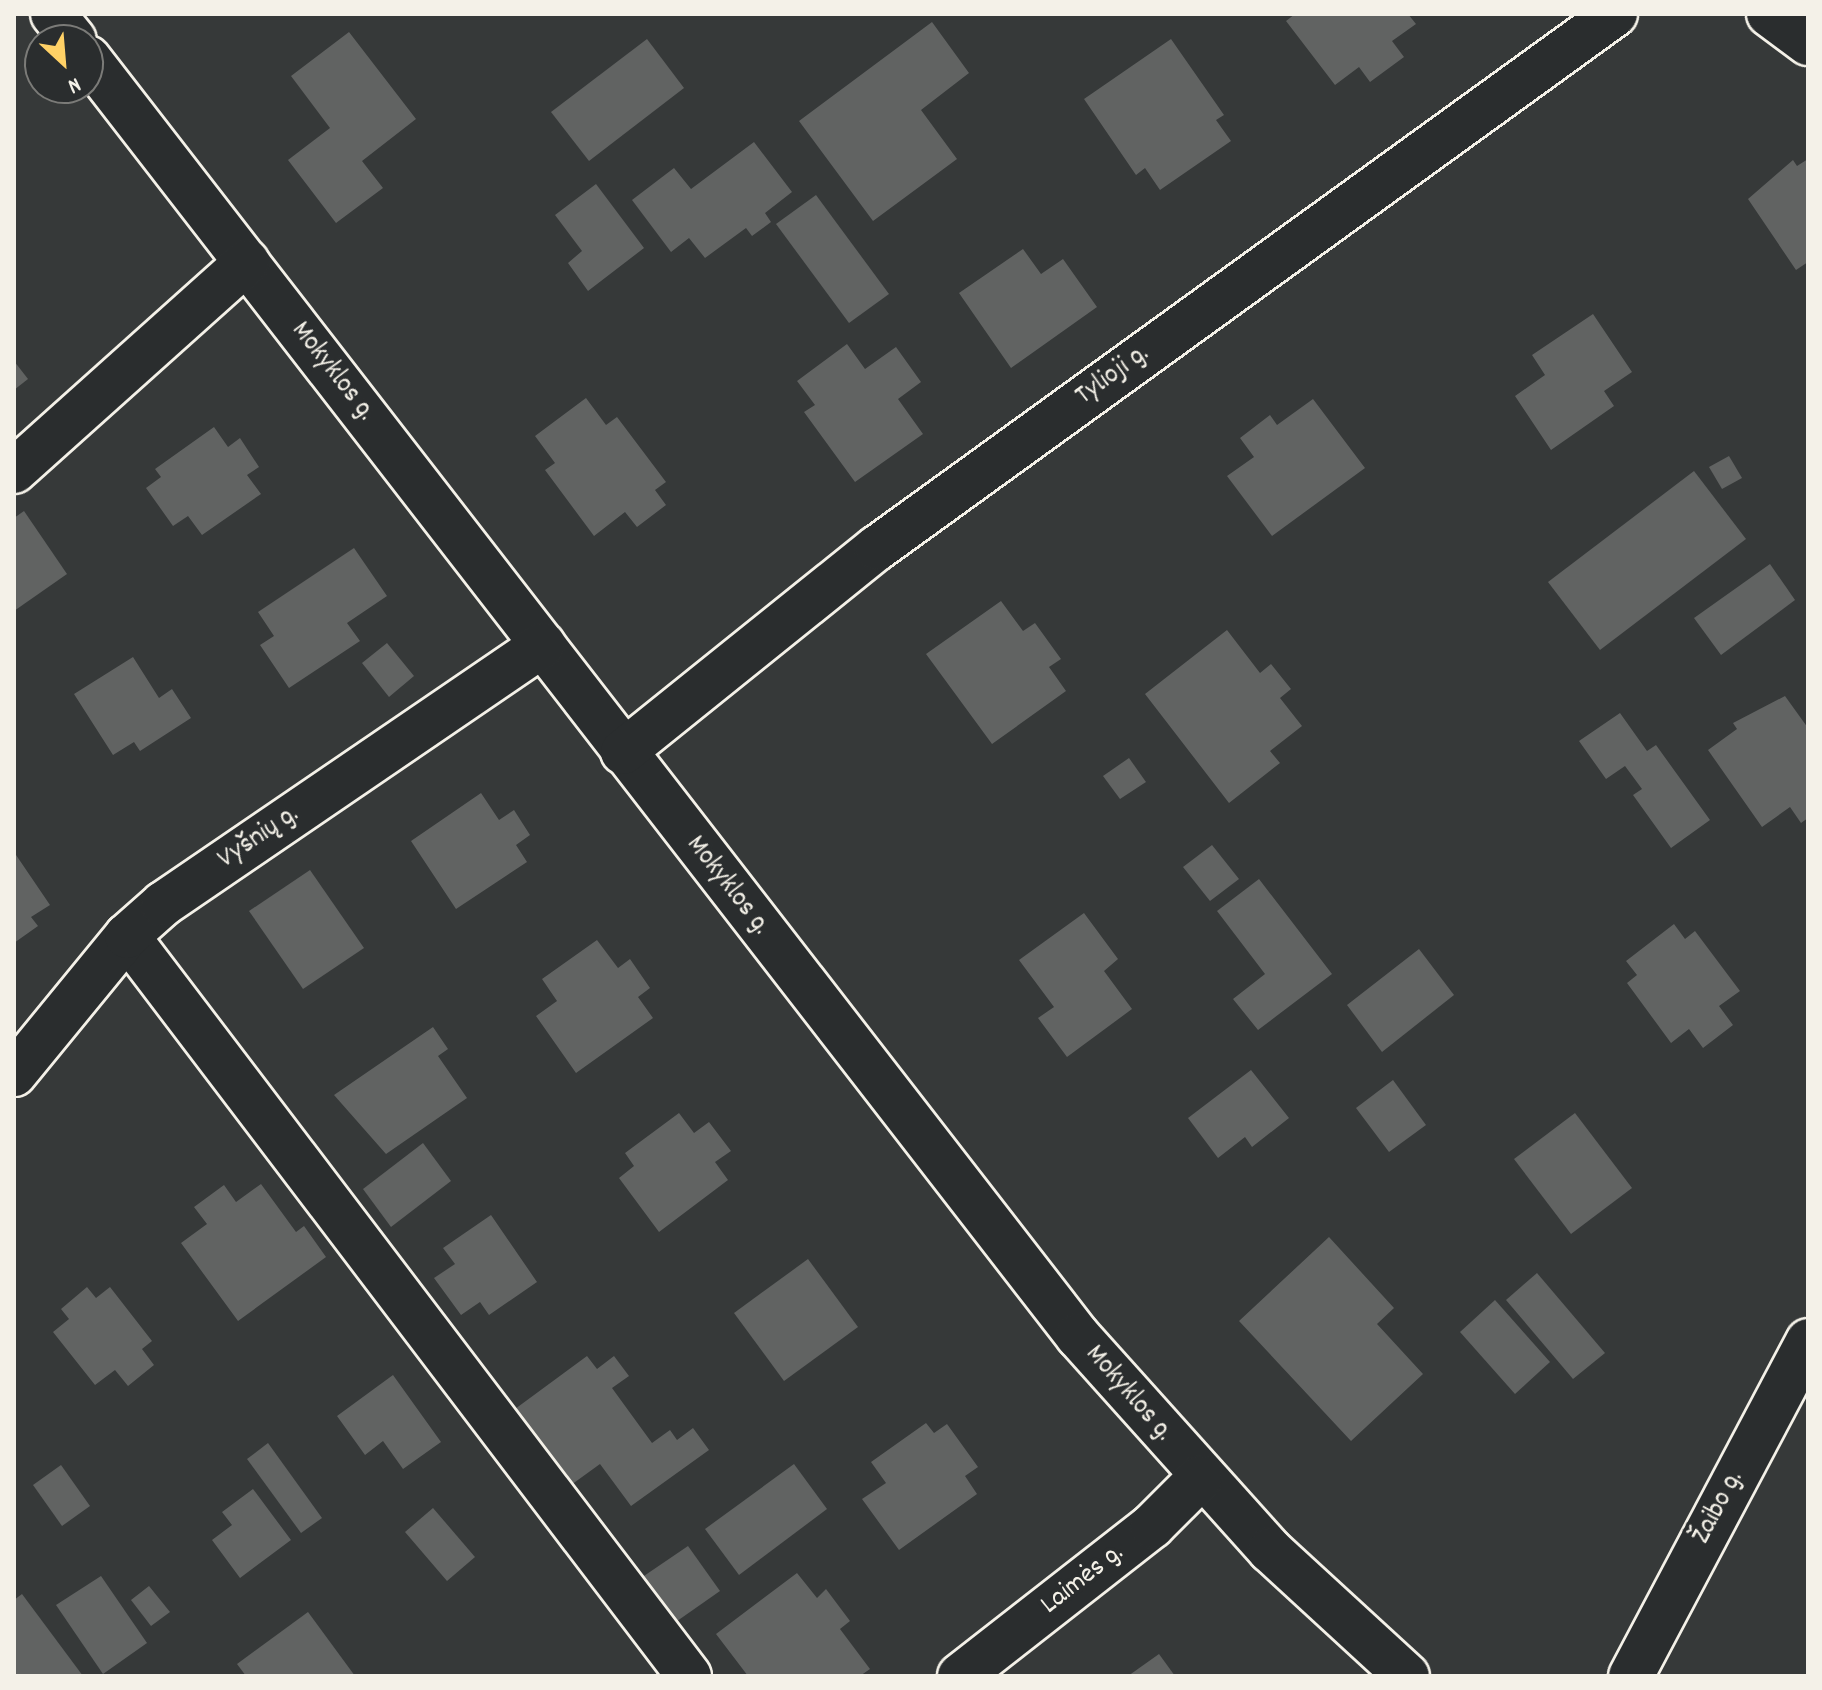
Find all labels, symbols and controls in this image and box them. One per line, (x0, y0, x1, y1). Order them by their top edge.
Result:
north arrow (24, 24, 104, 104)
text: N (62, 68, 86, 101)
street label: Mokyklos g. (283, 315, 381, 429)
street label: Tylioji g. (1070, 338, 1156, 414)
street label: Vyšnių g. (212, 799, 306, 877)
street label: Mokyklos g. (678, 829, 776, 943)
street label: Mokyklos g. (1077, 1339, 1179, 1449)
street label: Žaibo g. (1686, 1465, 1752, 1551)
street label: Laimės g. (1035, 1537, 1131, 1623)

